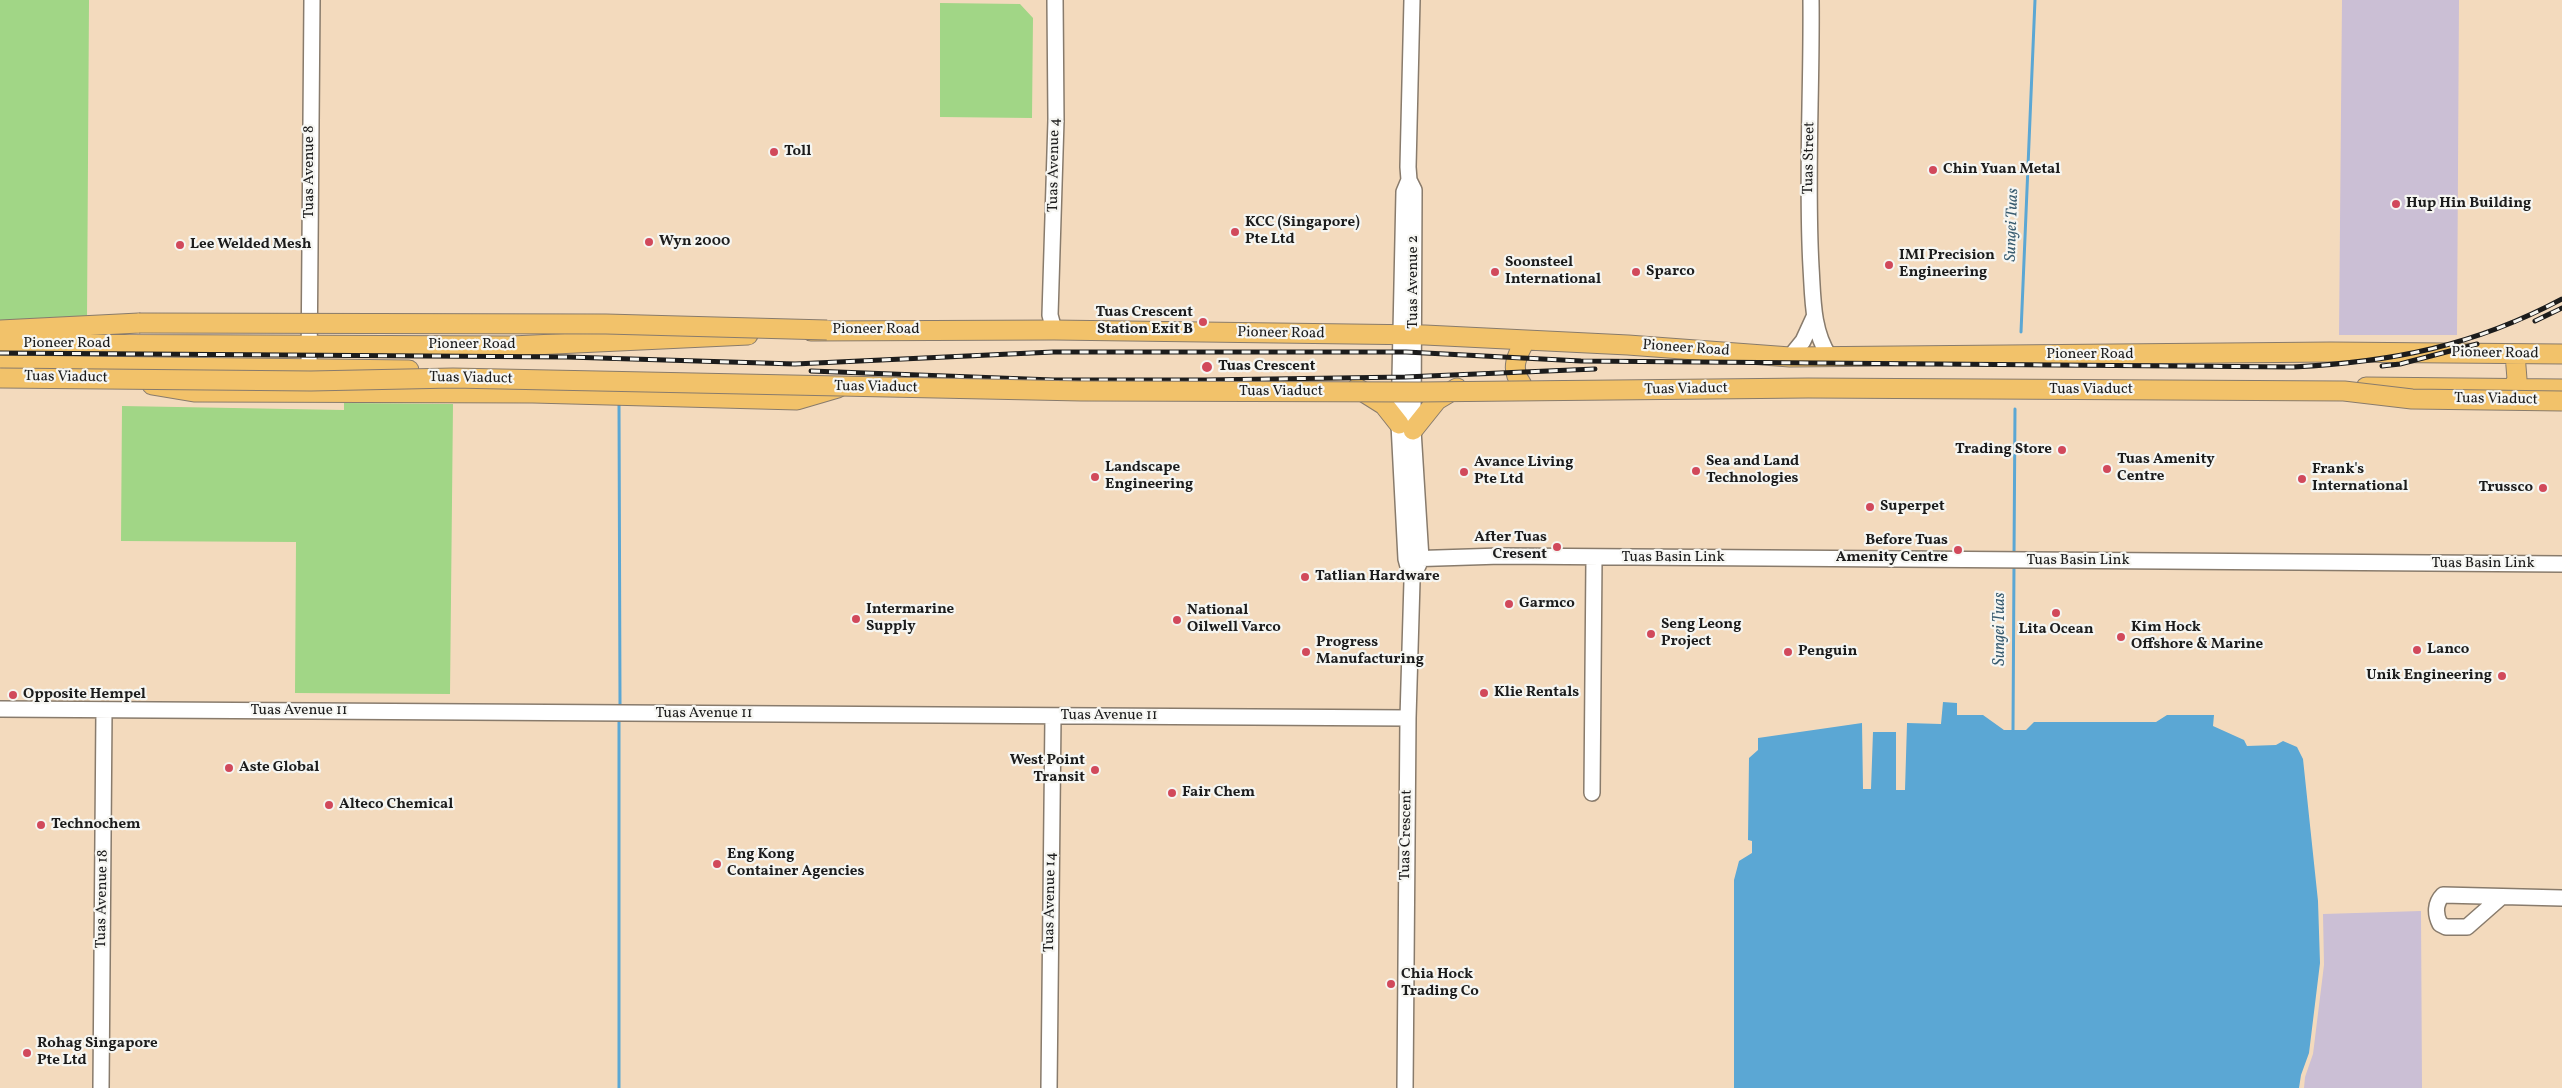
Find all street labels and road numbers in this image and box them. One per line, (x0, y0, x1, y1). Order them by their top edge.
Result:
street label: Tuas Avenue 4 (1045, 118, 1065, 212)
street label: Tuas Street (1800, 122, 1820, 194)
street label: Tuas Avenue 8 (301, 125, 319, 219)
street label: Tuas Avenue 2 (1405, 235, 1423, 329)
street label: Pioneer Road (832, 321, 920, 339)
street label: Pioneer Road (1237, 324, 1325, 344)
street label: Pioneer Road (23, 335, 111, 353)
street label: Pioneer Road (428, 336, 516, 354)
street label: Pioneer Road (1642, 337, 1730, 361)
street label: Pioneer Road (2451, 344, 2539, 364)
street label: Pioneer Road (2046, 346, 2134, 364)
street label: Tuas Viaduct (24, 368, 108, 388)
street label: Tuas Viaduct (429, 369, 513, 389)
street label: Tuas Viaduct (834, 378, 918, 398)
street label: Tuas Viaduct (1644, 380, 1728, 400)
street label: Tuas Viaduct (2049, 381, 2133, 399)
street label: Tuas Viaduct (1239, 383, 1323, 401)
street label: Tuas Viaduct (2454, 390, 2538, 410)
street label: Tuas Basin Link (1621, 549, 1725, 567)
street label: Tuas Basin Link (2026, 552, 2130, 570)
street label: Tuas Basin Link (2431, 555, 2535, 573)
street label: Tuas Avenue 11 (250, 702, 348, 720)
street label: Tuas Avenue 11 (655, 705, 753, 723)
street label: Tuas Avenue 11 (1060, 707, 1158, 725)
street label: Tuas Crescent (1397, 789, 1417, 881)
street label: Tuas Avenue 18 (93, 849, 113, 949)
street label: Tuas Avenue 14 (1041, 852, 1061, 952)

